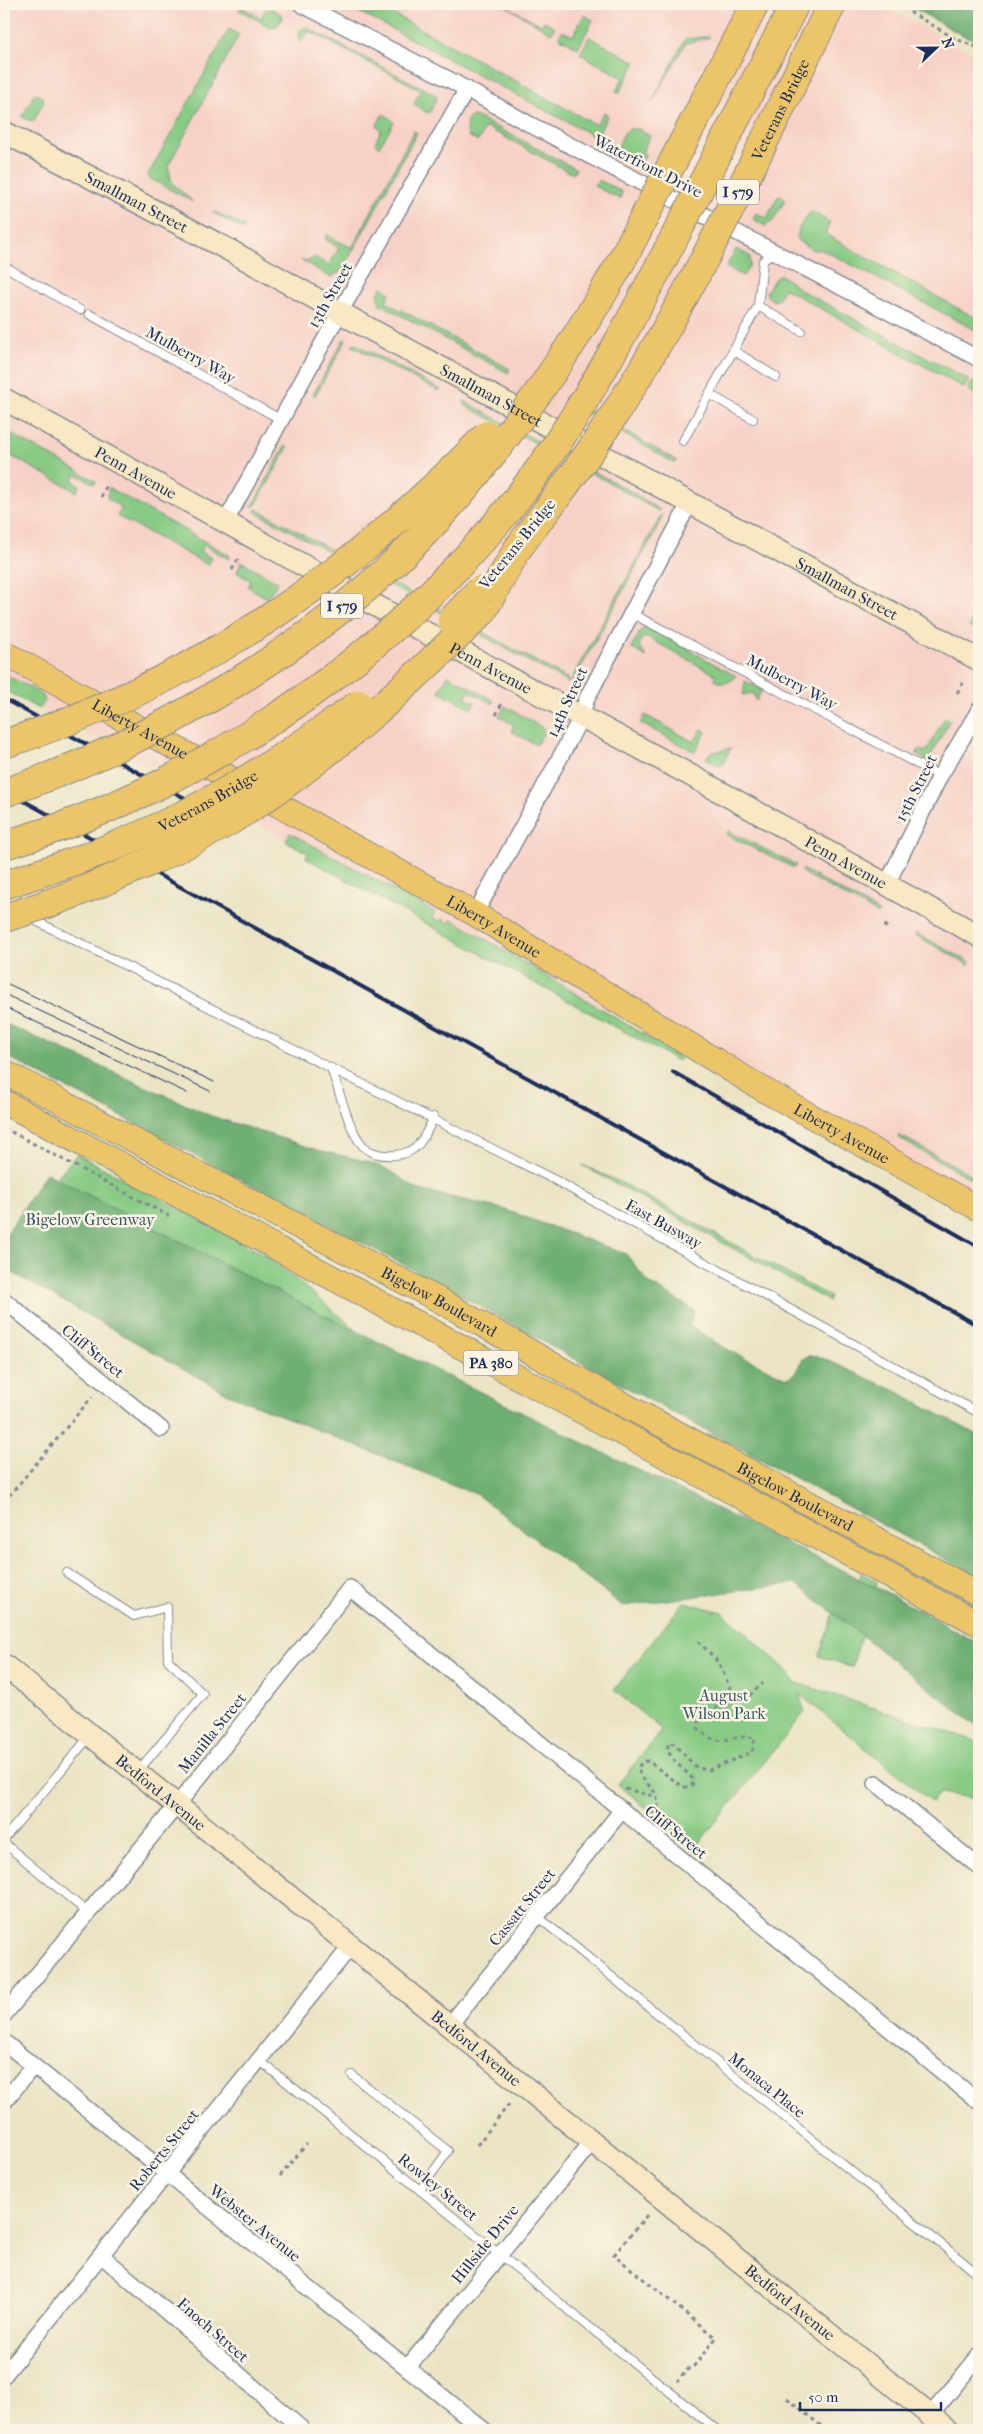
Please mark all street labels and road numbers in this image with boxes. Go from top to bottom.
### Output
street label: Veterans Bridge [746,55,813,164]
street label: Waterfront Drive [589,130,706,202]
street label: Smallman Street [82,167,192,237]
road number: I 579 [717,180,759,204]
street label: 13th Street [304,259,357,331]
street label: Mulberry Way [143,322,240,388]
street label: Smallman Street [437,360,546,431]
street label: Penn Avenue [92,442,180,503]
street label: Veterans Bridge [474,495,559,594]
street label: Smallman Street [793,553,902,624]
road number: I 579 [321,594,363,618]
street label: Penn Avenue [446,638,535,698]
street label: Mulberry Way [743,650,841,714]
street label: 14th Street [542,664,592,740]
street label: Liberty Avenue [89,694,192,763]
street label: 15th Street [891,751,941,825]
street label: Veterans Bridge [154,765,261,836]
street label: Penn Avenue [802,832,891,892]
street label: Liberty Avenue [443,891,545,962]
street label: Liberty Avenue [791,1099,893,1167]
street label: East Busway [622,1195,706,1253]
street label: Bigelow Boulevard [378,1262,501,1341]
street label: Cliff Street [58,1320,128,1382]
road number: PA 380 [464,1350,518,1376]
street label: Bigelow Boulevard [734,1457,857,1535]
street label: Manilla Street [174,1689,250,1777]
street label: Bedford Avenue [112,1750,210,1834]
street label: Cliff Street [641,1801,711,1863]
street label: Cassatt Street [485,1864,559,1950]
street label: Bedford Avenue [427,2006,525,2090]
street label: Monaca Place [725,2048,809,2122]
street label: Roberts Street [125,2105,203,2195]
street label: Rowley Street [394,2149,482,2225]
street label: Webster Avenue [205,2180,305,2266]
street label: Hillside Drive [447,2201,523,2287]
street label: Bedford Avenue [741,2260,839,2344]
street label: Enoch Street [173,2294,253,2366]

